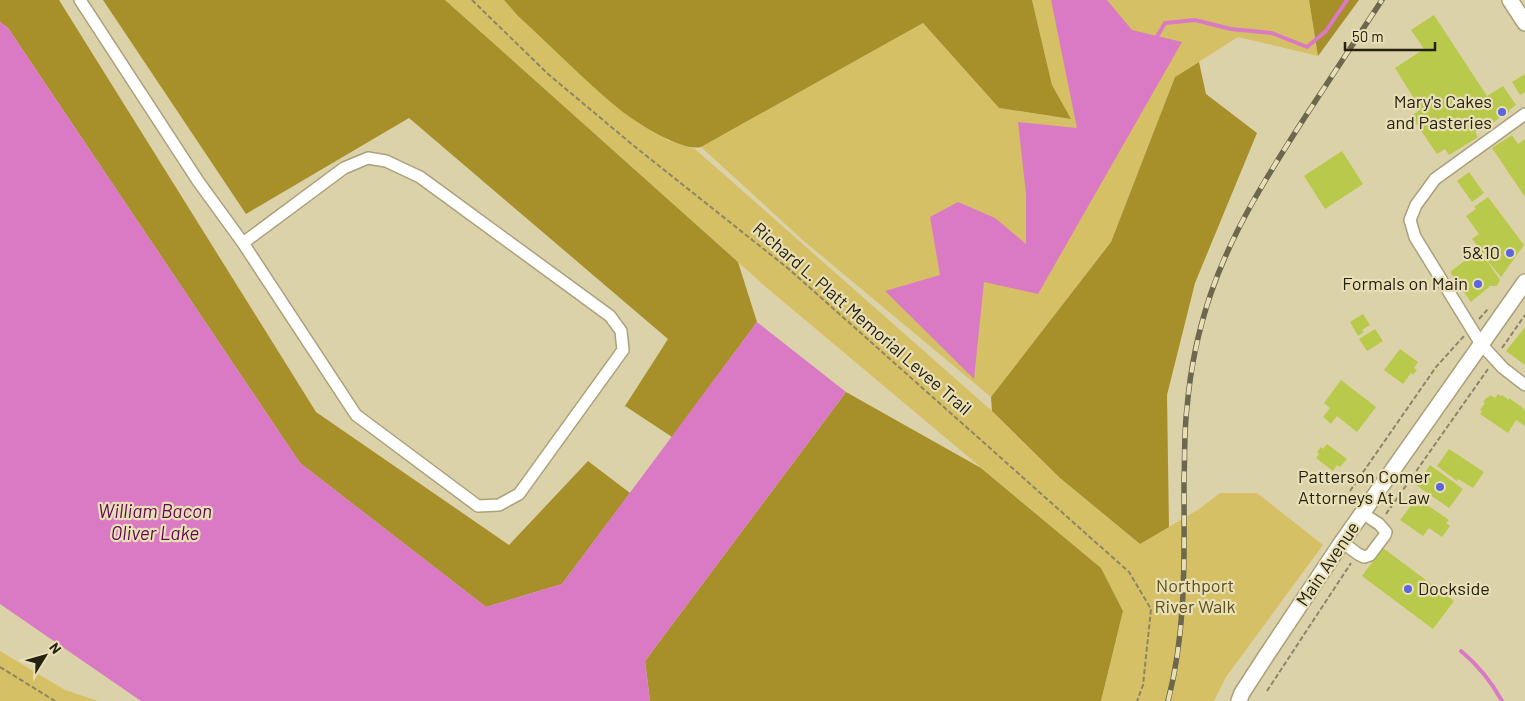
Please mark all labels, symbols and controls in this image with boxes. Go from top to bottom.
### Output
scale bar [1345,20,1435,52]
text: 50 m [1352,27,1384,45]
place label: Mary's Cakes and Pasteries [1386,90,1492,133]
marker: Mary's Cakes and Pasteries [1496,106,1508,118]
street label: Richard L. Platt Memorial Levee Trail [749,217,977,419]
place label: 5&10 [1462,241,1500,263]
marker: 5&10 [1504,247,1516,259]
place label: Formals on Main [1342,272,1468,294]
marker: Formals on Main [1472,278,1484,290]
place label: Patterson Comer Attorneys At Law [1298,465,1430,508]
marker: Patterson Comer Attorneys At Law [1434,481,1446,493]
water label: William Bacon Oliver Lake [98,499,212,544]
street label: Main Avenue [1291,517,1363,610]
park label: Northport River Walk [1155,574,1235,617]
place label: Dockside [1418,577,1490,599]
marker: Dockside [1402,583,1414,595]
north arrow [20,631,70,681]
text: N [46,639,65,657]

